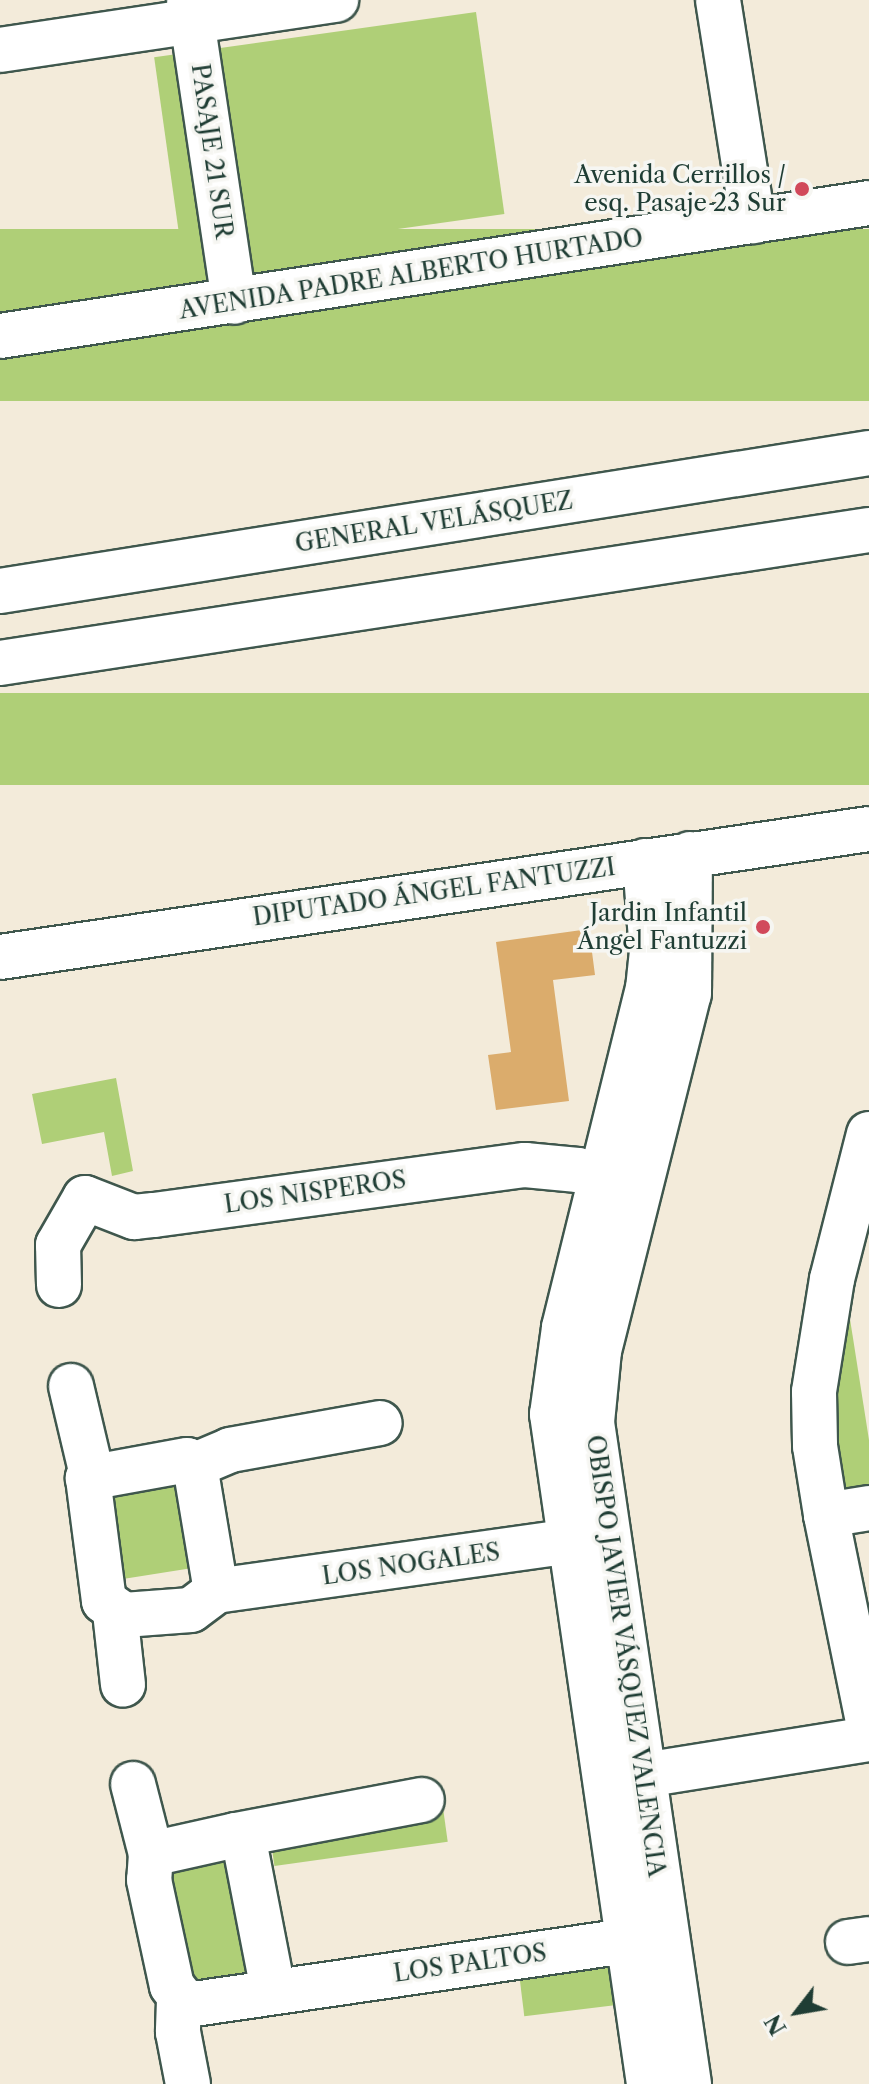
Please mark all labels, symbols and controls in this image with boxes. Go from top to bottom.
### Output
street label: PASAJE 21 SUR [185,62,239,240]
place label: Avenida Cerrillos / esq. Pasaje 23 Sur [574,161,786,217]
marker: Avenida Cerrillos / esq. Pasaje 23 Sur [793,180,811,198]
street label: AVENIDA PADRE ALBERTO HURTADO [176,223,646,325]
street label: GENERAL VELÁSQUEZ [292,486,576,558]
street label: DIPUTADO ÁNGEL FANTUZZI [250,852,618,932]
place label: Jardin Infantil Ángel Fantuzzi [577,899,747,955]
marker: Jardin Infantil Ángel Fantuzzi [754,918,772,936]
street label: LOS NISPEROS [222,1165,408,1219]
street label: OBISPO JAVIER VÁSQUEZ VALENCIA [581,1432,671,1880]
street label: LOS NOGALES [320,1537,502,1591]
street label: LOS PALTOS [392,1938,548,1988]
north arrow [757,1972,837,2052]
text: N [760,2009,792,2040]

